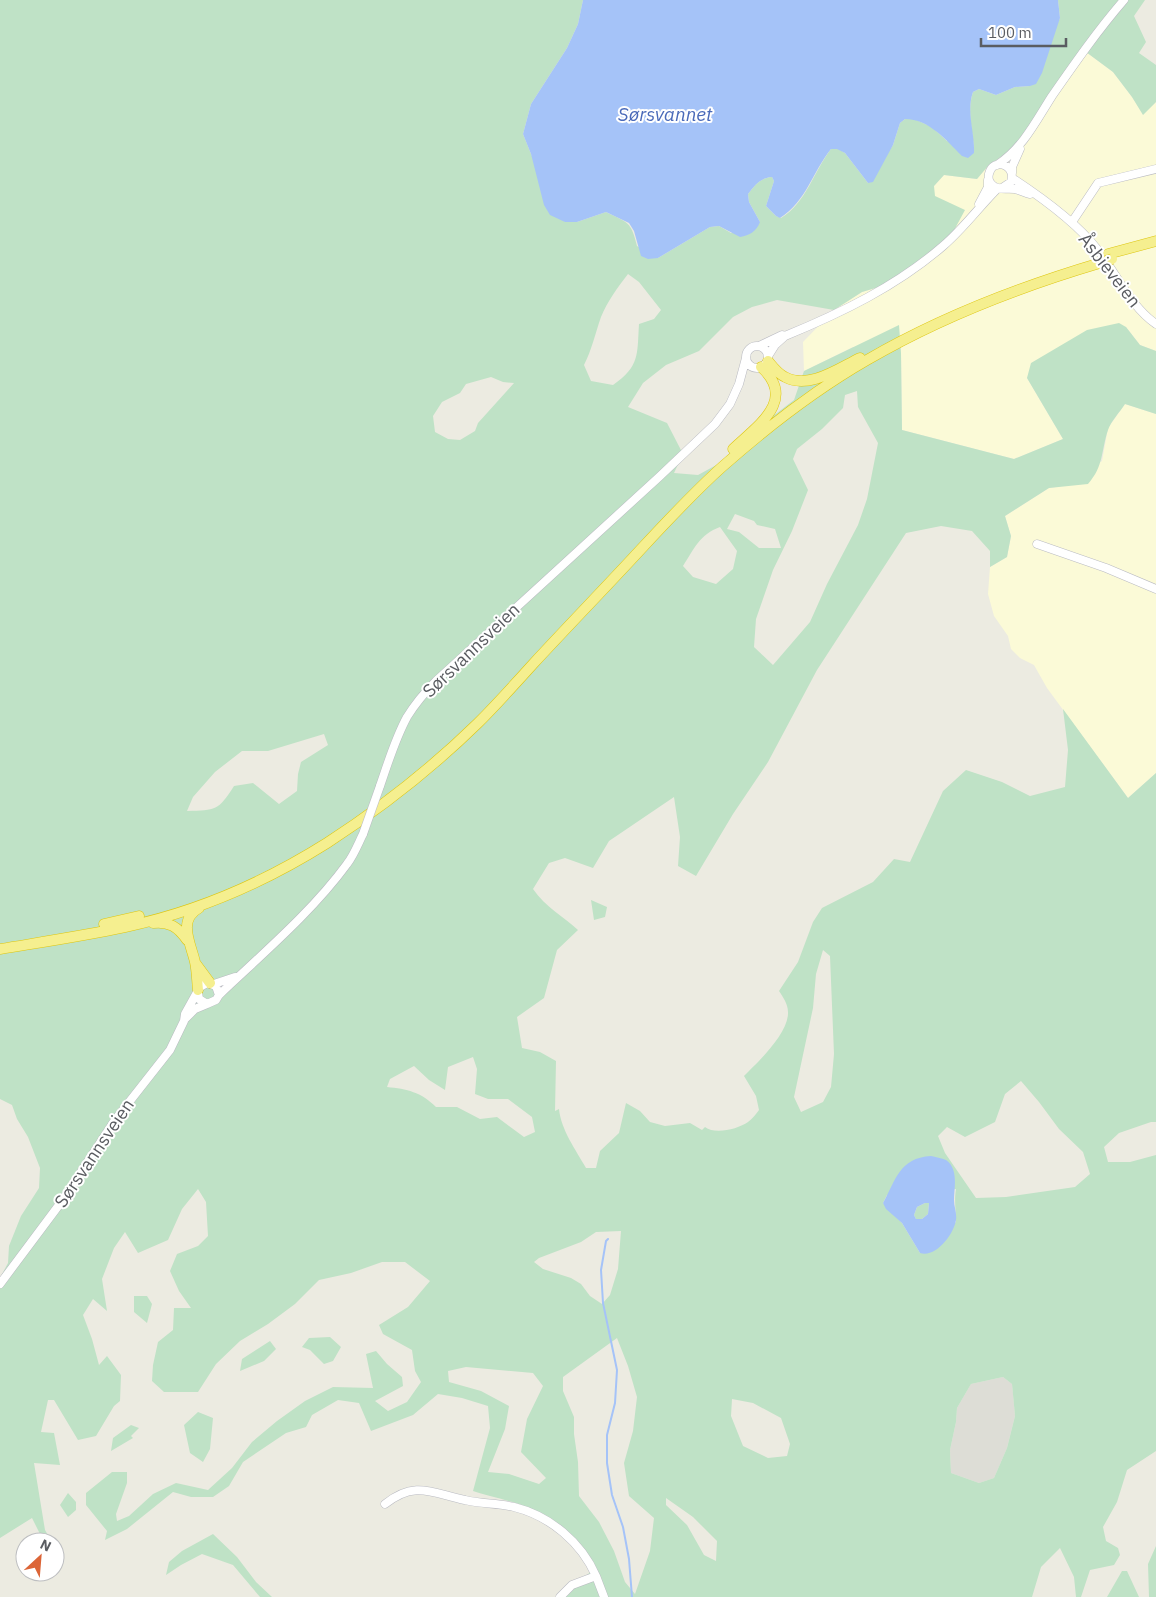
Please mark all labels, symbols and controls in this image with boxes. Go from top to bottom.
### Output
scale bar [981,15,1066,47]
text: 100 m [988,23,1032,42]
water label: Sørsvannet [618,102,713,126]
street label: Åsbieveien [1074,228,1147,312]
street label: Sørsvannsveien [418,598,524,702]
street label: Sørsvannsveien [49,1094,139,1212]
north arrow [15,1532,65,1582]
text: N [37,1535,54,1556]

